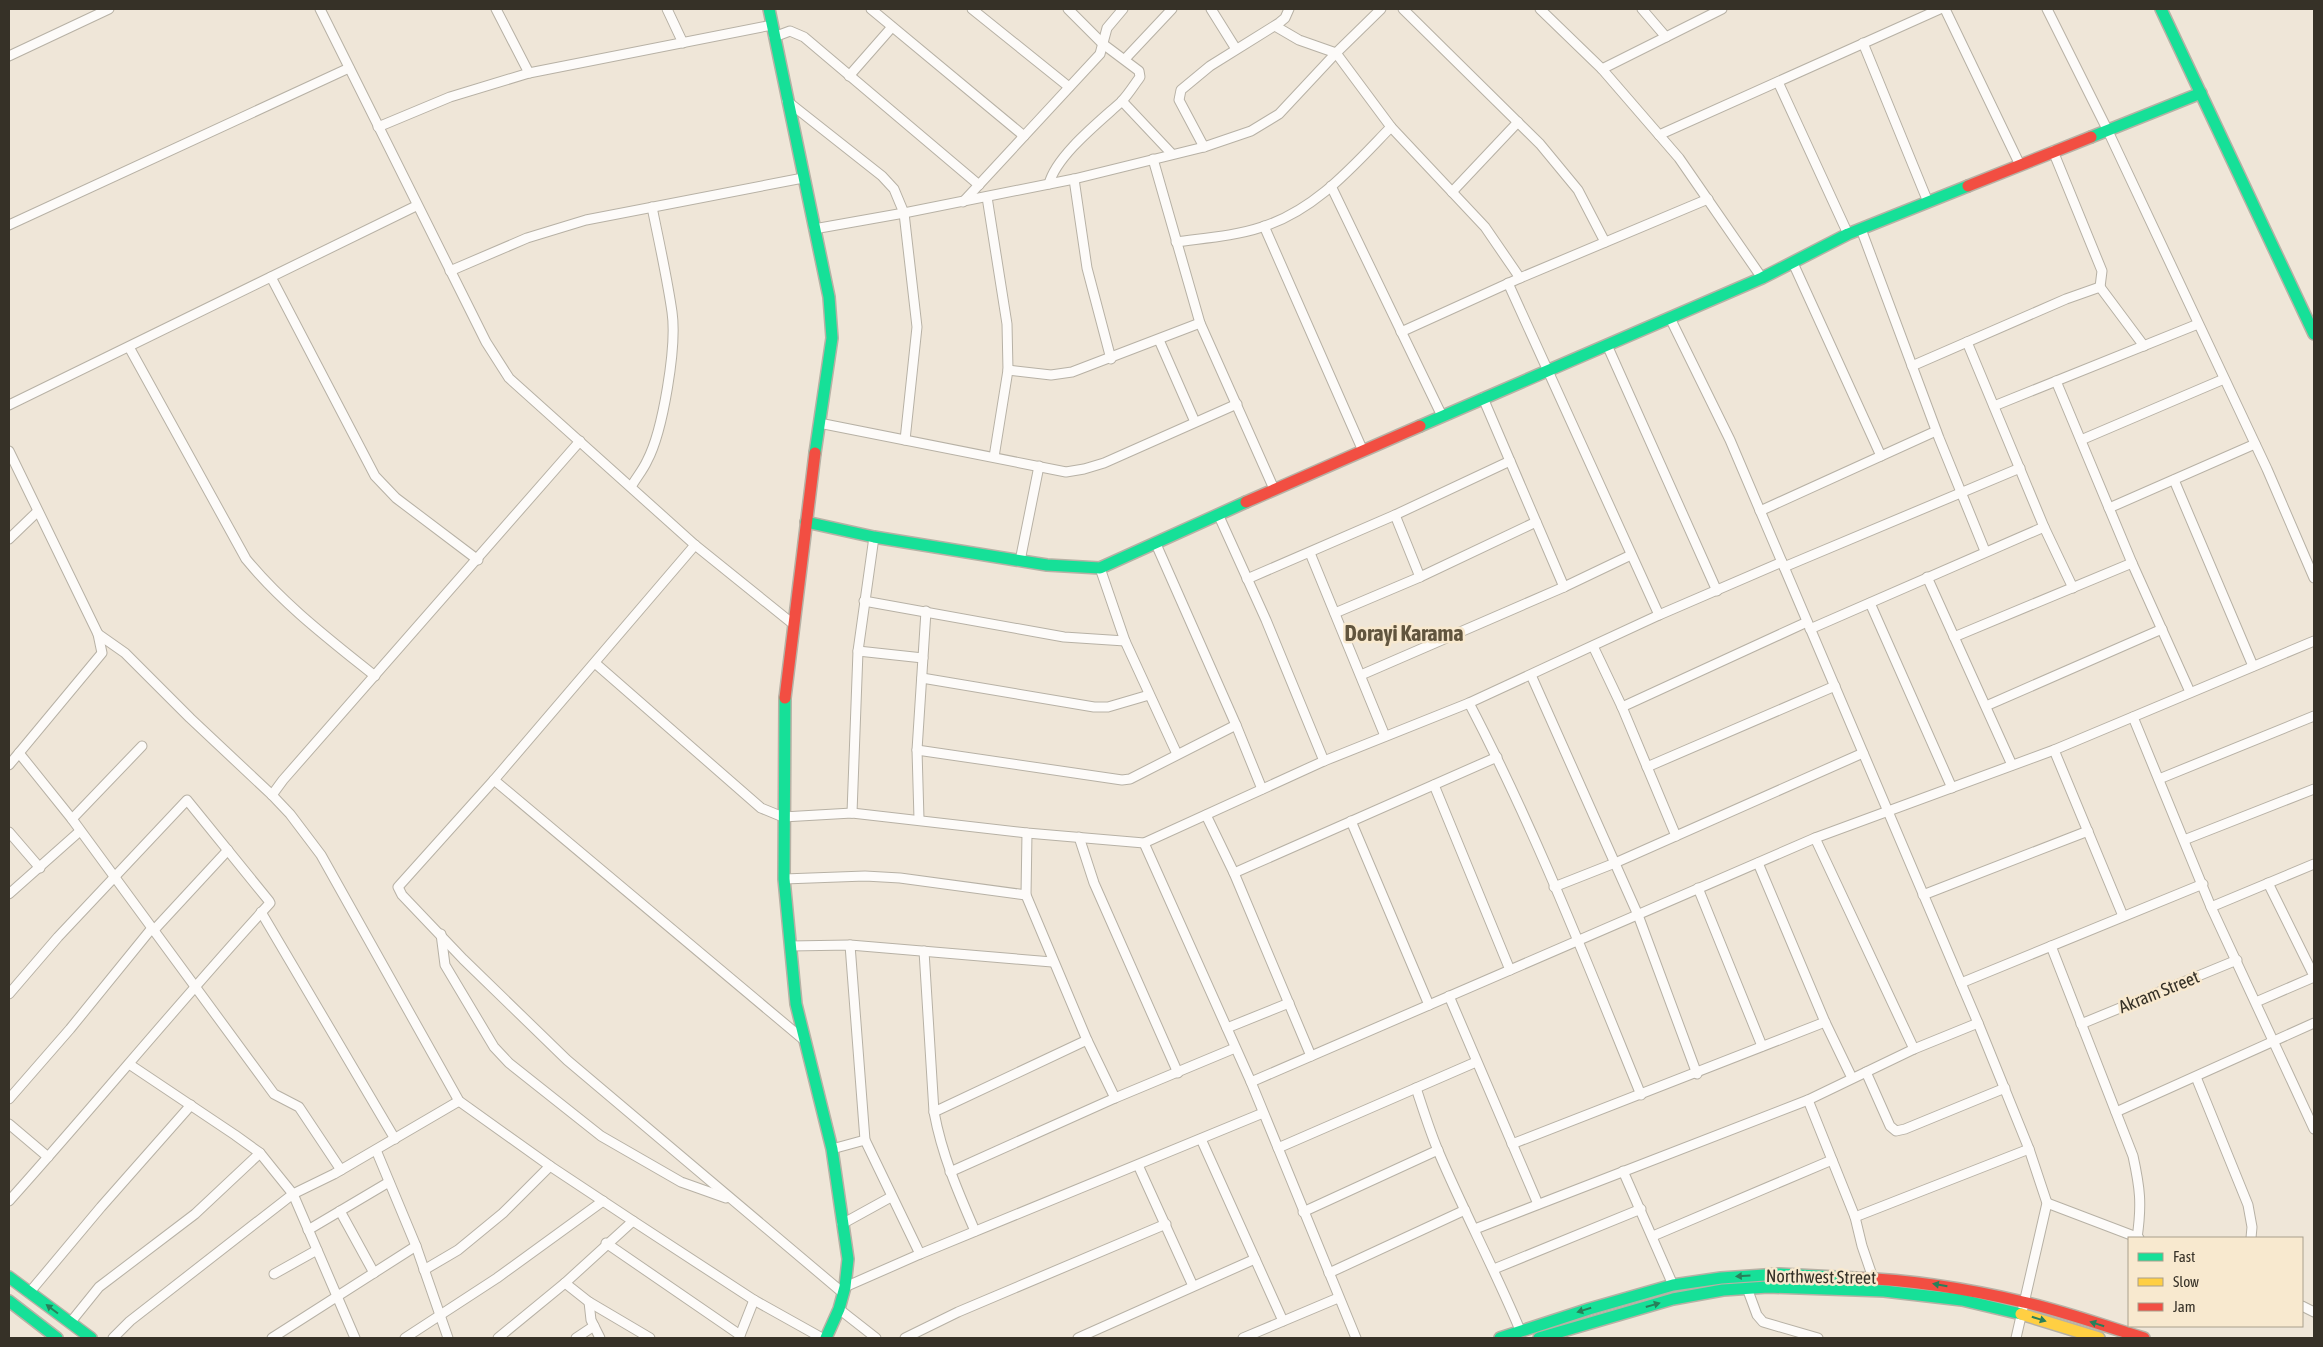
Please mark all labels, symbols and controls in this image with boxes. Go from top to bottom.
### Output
district label: Dorayi Karama [1345,620,1464,646]
street label: Akram Street [2115,966,2202,1017]
legend [2128,1237,2303,1327]
text: Fast [2173,1248,2195,1265]
street label: Northwest Street [1766,1265,1876,1288]
one-way arrow [1734,1273,1750,1281]
text: Slow [2173,1273,2199,1290]
one-way arrow [1931,1280,1947,1288]
text: Jam [2173,1298,2196,1315]
one-way arrow [1646,1300,1661,1308]
one-way arrow [45,1304,59,1314]
one-way arrow [1577,1307,1592,1314]
one-way arrow [2031,1316,2046,1324]
one-way arrow [2089,1320,2104,1328]

